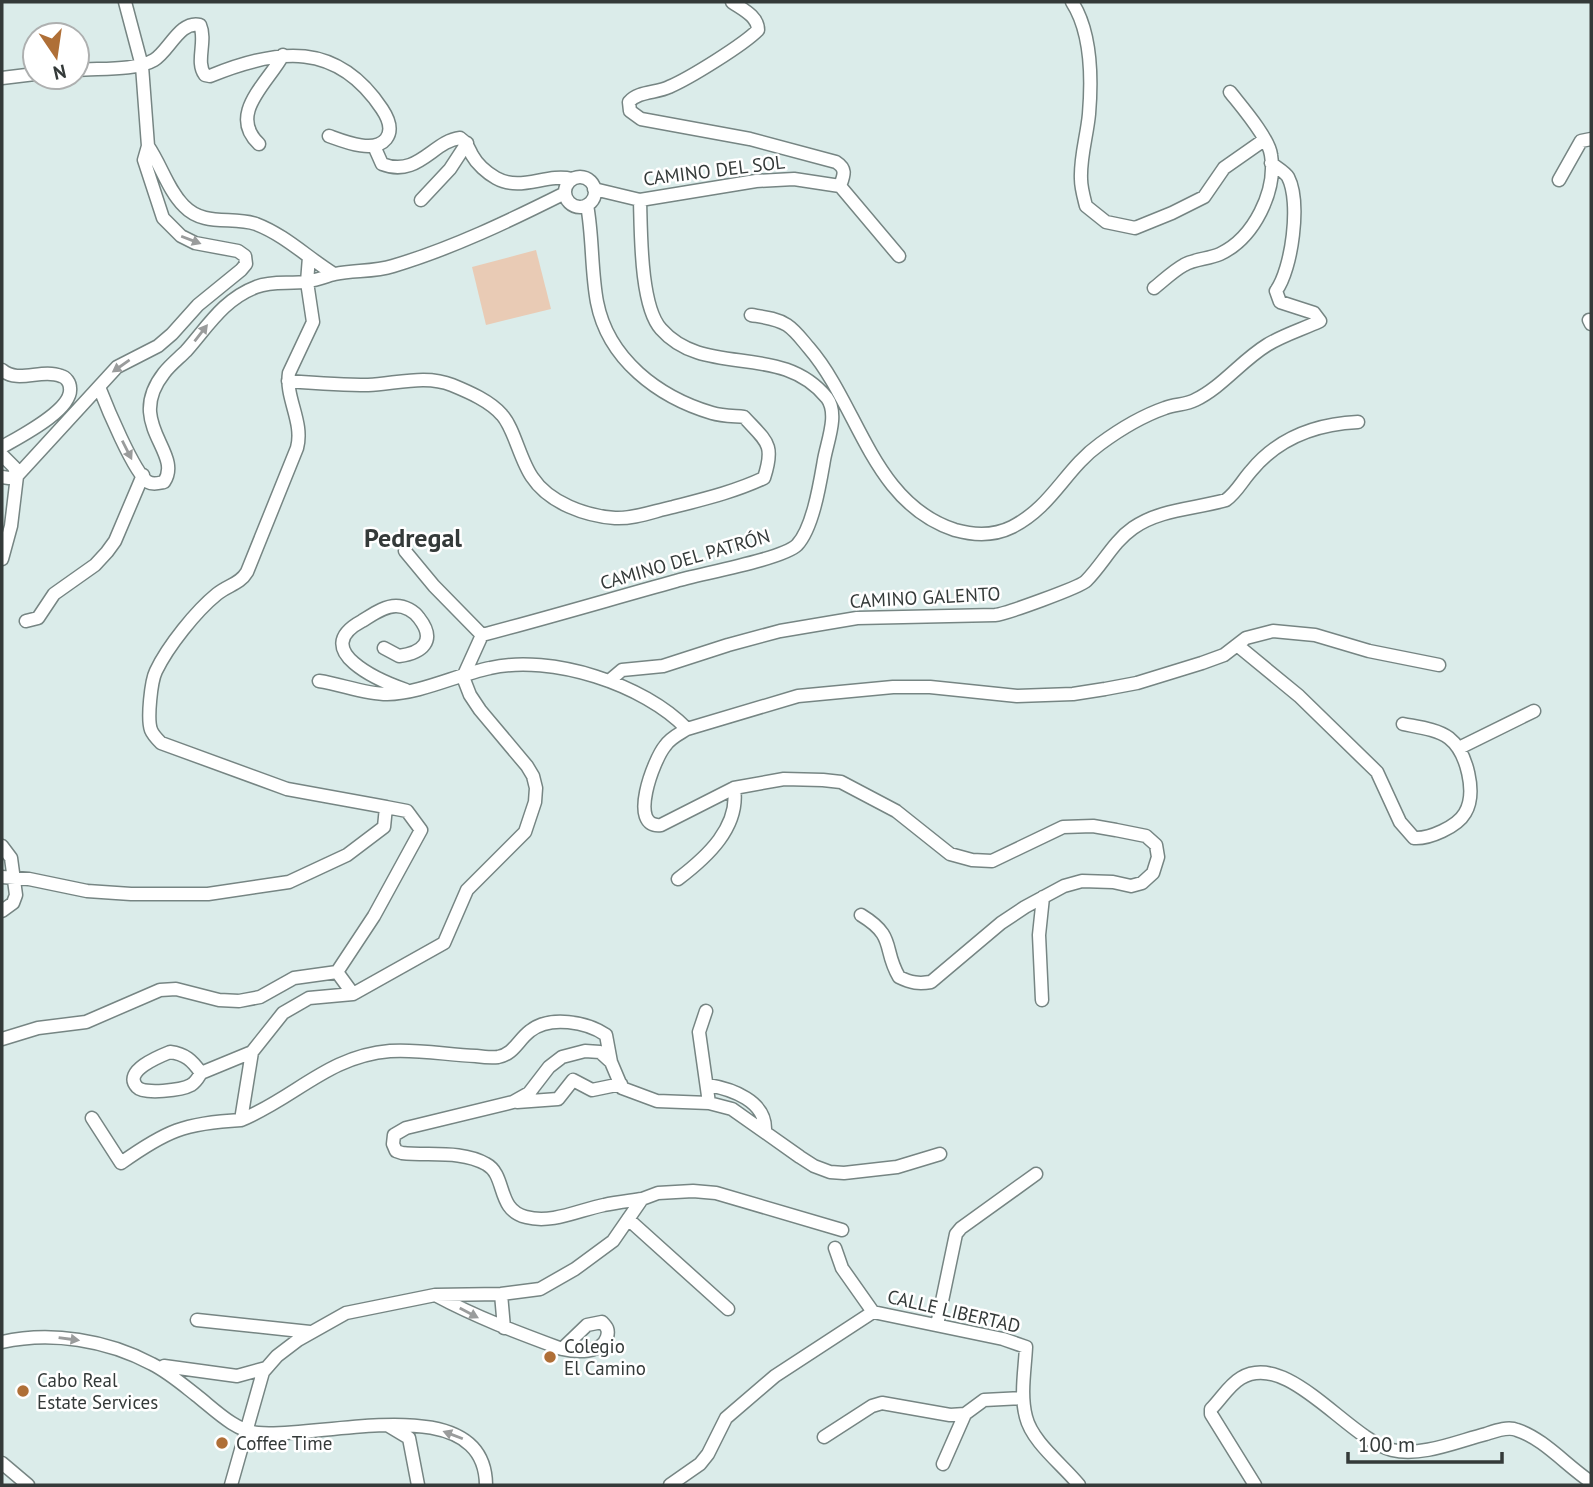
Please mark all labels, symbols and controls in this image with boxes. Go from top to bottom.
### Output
north arrow [21,21,91,91]
text: N [51,59,69,86]
street label: CAMINO DEL SOL [642,149,786,191]
one-way arrow [181,235,202,246]
one-way arrow [193,325,208,343]
one-way arrow [112,359,130,373]
one-way arrow [121,440,133,460]
district label: Pedregal [364,521,462,554]
street label: CAMINO DEL PATRÓN [597,523,773,595]
street label: CAMINO GALENTO [849,581,1001,613]
street label: CALLE LIBERTAD [885,1284,1023,1338]
one-way arrow [459,1307,479,1319]
one-way arrow [58,1334,80,1345]
place label: Colegio El Camino [564,1334,646,1380]
marker: Colegio El Camino [542,1349,558,1365]
place label: Cabo Real Estate Services [37,1368,158,1414]
marker: Cabo Real Estate Services [15,1383,31,1399]
scale bar [1348,1420,1502,1464]
one-way arrow [442,1429,463,1440]
place label: Coffee Time [236,1431,332,1455]
text: 100 m [1358,1431,1415,1458]
marker: Coffee Time [214,1435,230,1451]

